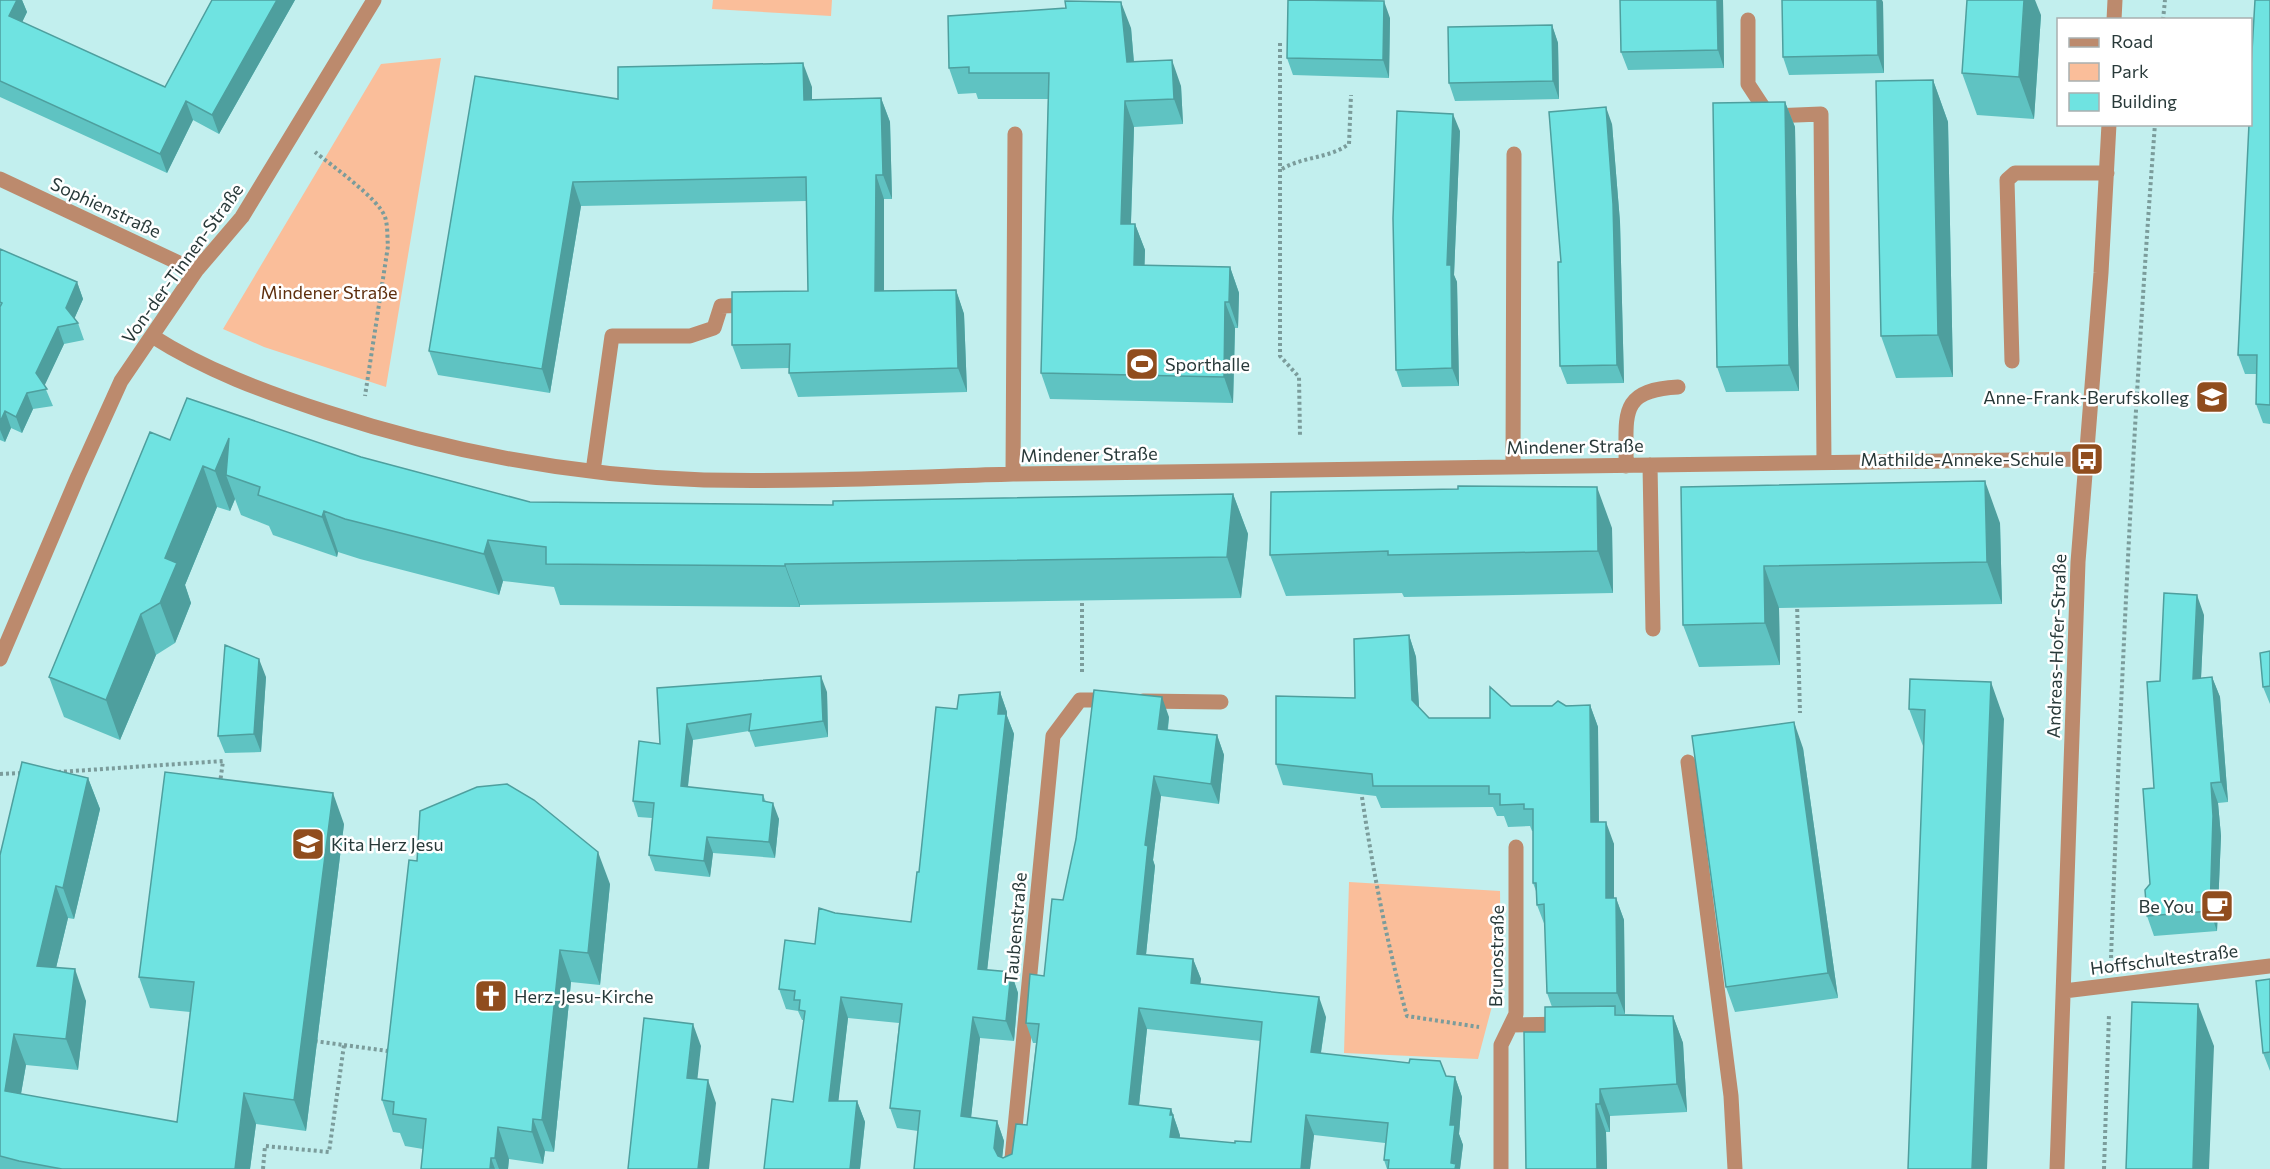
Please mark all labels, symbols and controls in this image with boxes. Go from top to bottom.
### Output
legend [2057,18,2252,126]
text: Road [2111,30,2153,52]
text: Park [2111,60,2149,82]
text: Building [2111,90,2177,112]
street label: Sophienstraße [47,172,165,242]
street label: Von-der-Tinnen-Straße [117,179,247,347]
park label: Mindener Straße [260,281,398,303]
sports icon: Sporthalle [1124,346,1160,382]
place label: Sporthalle [1165,353,1250,375]
school or university icon: Anne-Frank-Berufskolleg [2194,379,2230,415]
place label: Anne-Frank-Berufskolleg [1983,386,2189,408]
street label: Mindener Straße [1506,434,1644,458]
bus stop icon: Mathilde-Anneke-Schule [2069,441,2105,477]
street label: Mindener Straße [1020,442,1158,466]
place label: Mathilde-Anneke-Schule [1861,448,2064,470]
street label: Andreas-Hofer-Straße [2042,553,2070,739]
school or university icon: Kita Herz Jesu [290,826,326,862]
place label: Kita Herz Jesu [331,833,444,855]
street label: Taubenstraße [999,871,1031,985]
cafe icon: Be You [2199,888,2235,924]
place label: Be You [2139,895,2194,917]
street label: Brunostraße [1484,905,1508,1007]
street label: Hoffschultestraße [2089,939,2239,979]
church icon: Herz-Jesu-Kirche [473,978,509,1014]
place label: Herz-Jesu-Kirche [514,985,654,1007]

